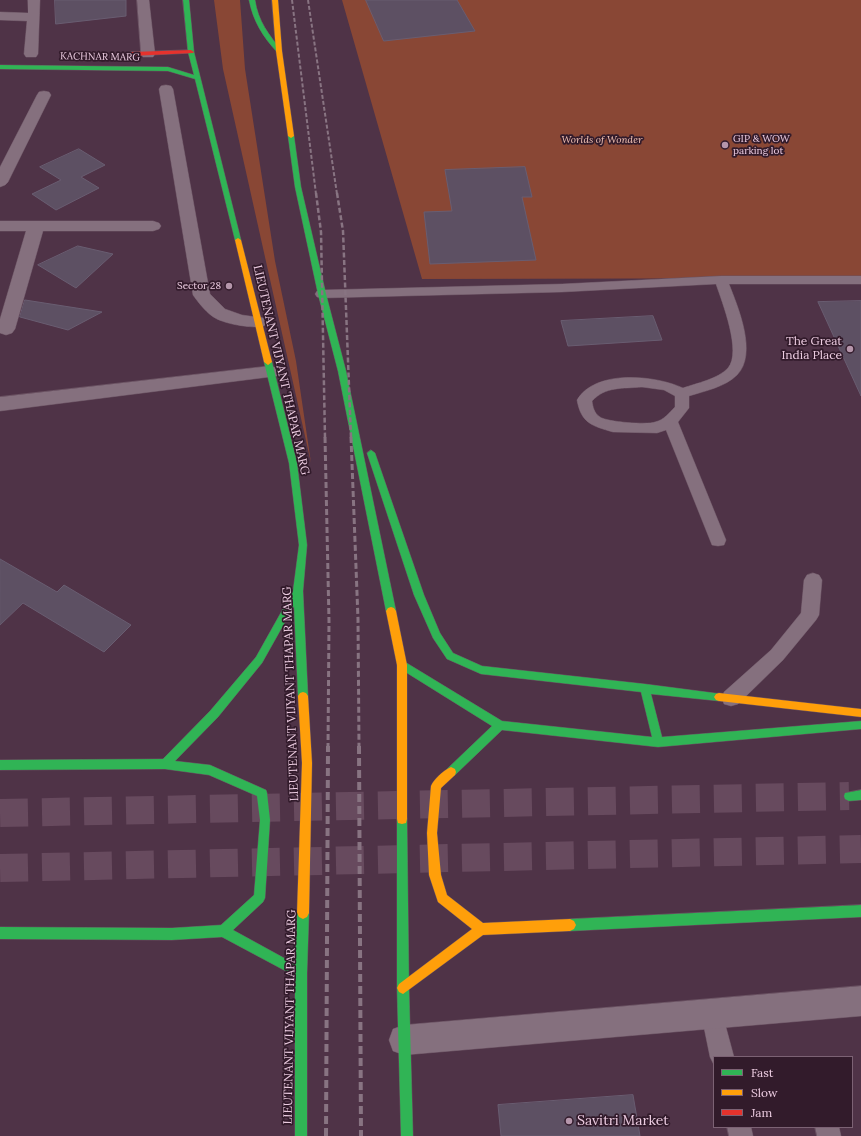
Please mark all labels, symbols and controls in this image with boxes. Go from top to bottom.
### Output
street label: KACHNAR MARG [60,50,140,64]
place label: GIP & WOW parking lot [733,133,790,156]
park label: Worlds of Wonder [562,134,642,146]
marker: GIP & WOW parking lot [720,140,730,150]
street label: LIEUTENANT VIJYANT THAPAR MARG [250,264,312,476]
place label: Sector 28 [177,280,221,292]
marker: Sector 28 [224,281,234,291]
place label: The Great India Place [781,335,842,363]
marker: The Great India Place [845,344,855,354]
street label: LIEUTENANT VIJYANT THAPAR MARG [280,586,302,802]
street label: LIEUTENANT VIJYANT THAPAR MARG [281,909,299,1125]
legend [713,1056,853,1128]
text: Fast [751,1065,774,1080]
text: Slow [751,1085,778,1100]
text: Jam [751,1105,772,1120]
place label: Savitri Market [577,1113,669,1129]
marker: Savitri Market [564,1116,574,1126]

